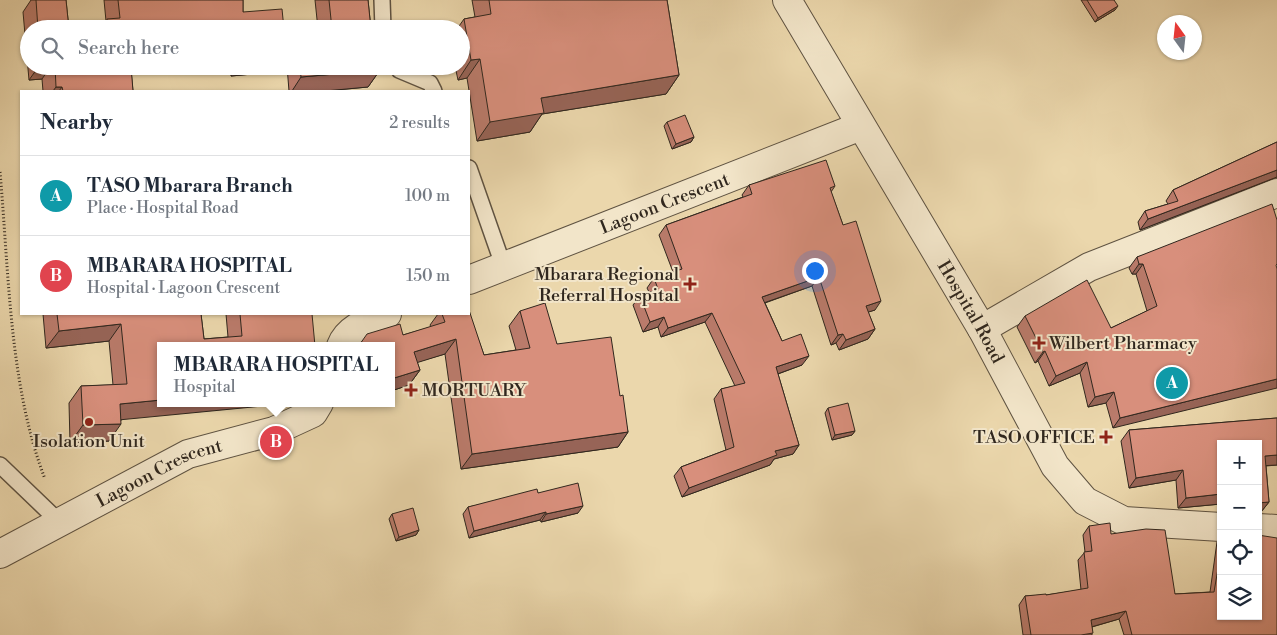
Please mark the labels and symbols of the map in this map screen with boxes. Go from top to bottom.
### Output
north arrow [1157,15,1202,60]
street label: Lagoon Crescent [596,167,733,239]
street label: Hospital Road [932,256,1010,368]
your location [802,258,828,284]
place label: Mbarara Regional Referral Hospital [534,263,680,307]
marker: Mbarara Regional Referral Hospital [683,277,697,291]
place label: Wilbert Pharmacy [1048,332,1197,355]
marker: Wilbert Pharmacy [1033,337,1045,349]
pin: A [1156,364,1188,402]
place label: MORTUARY [422,379,527,402]
marker: MORTUARY [404,383,418,397]
marker: Isolation Unit [83,416,95,428]
pin: B [260,423,292,461]
place label: TASO OFFICE [973,426,1095,449]
place label: Isolation Unit [33,430,146,453]
marker: TASO OFFICE [1099,430,1113,444]
street label: Lagoon Crescent [92,434,225,512]

